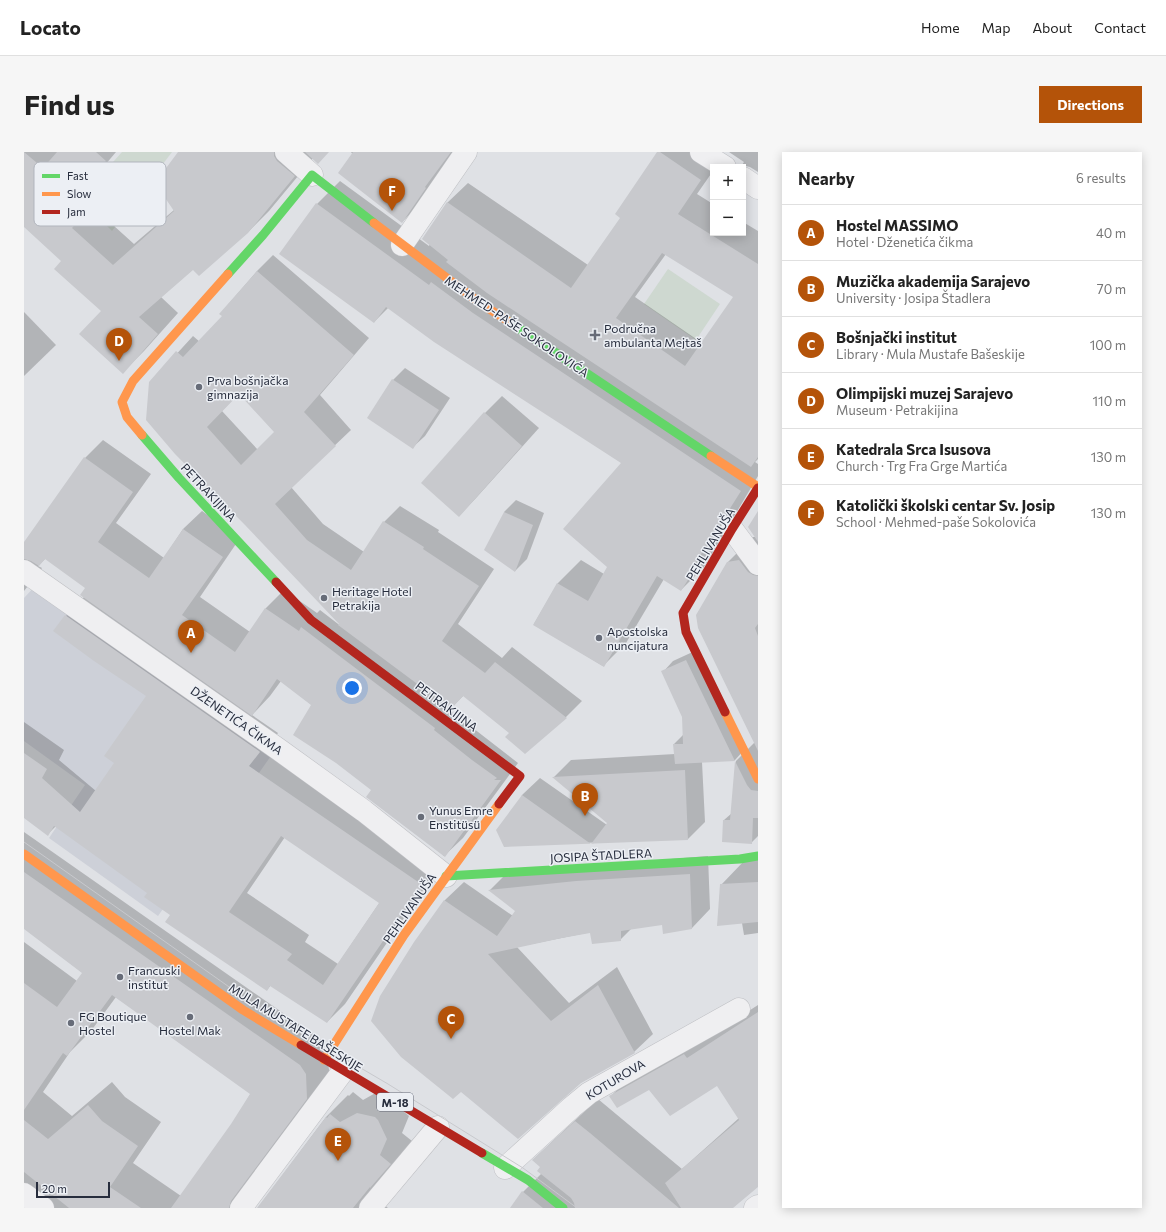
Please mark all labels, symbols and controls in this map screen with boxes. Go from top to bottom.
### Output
text: Locato [20,16,81,39]
text: Home [921,19,960,36]
text: Map [982,19,1010,36]
text: About [1032,19,1072,36]
text: Contact [1094,19,1146,36]
button: Directions [1039,86,1142,123]
text: Find us [24,87,115,121]
legend [34,162,166,226]
map controls [710,164,746,236]
button: + [710,164,746,200]
text: Nearby [798,168,855,189]
text: Fast [67,169,89,182]
text: 6 results [1076,170,1126,186]
pin: F [379,178,405,211]
text: Slow [67,187,92,200]
button: − [710,200,746,236]
text: Jam [67,205,86,219]
text: Hostel MASSIMO [836,216,958,234]
text: A [806,225,816,241]
text: 40 m [1096,225,1126,241]
text: Hotel · Dženetića čikma [836,234,973,250]
text: Muzička akademija Sarajevo [836,272,1030,290]
street label: MEHMED-PAŠE SOKOLOVIĆA [442,273,592,379]
text: B [807,281,815,297]
text: 70 m [1097,281,1126,297]
text: University · Josipa Štadlera [836,290,991,306]
place label: Područna ambulanta Mejtaš [604,321,702,349]
pin: D [106,328,132,361]
text: Bošnjački institut [836,328,957,346]
marker: Područna ambulanta Mejtaš [589,329,601,341]
text: C [807,337,815,353]
text: 100 m [1090,337,1126,353]
text: Library · Mula Mustafe Bašeskije [836,346,1025,362]
place label: Prva bošnjačka gimnazija [207,373,288,401]
marker: Prva bošnjačka gimnazija [194,382,204,392]
text: Olimpijski muzej Sarajevo [836,384,1013,402]
text: D [806,393,816,409]
text: 110 m [1093,393,1126,409]
text: Museum · Petrakijina [836,402,958,418]
text: Katedrala Srca Isusova [836,440,991,458]
text: E [807,449,815,465]
text: 130 m [1091,449,1126,465]
text: Church · Trg Fra Grge Martića [836,458,1007,474]
street label: PETRAKIJINA [178,460,239,525]
text: Katolički školski centar Sv. Josip [836,496,1055,514]
street label: PEHLIVANUŠA [683,505,737,583]
text: F [807,505,815,521]
text: 130 m [1091,505,1126,521]
text: School · Mehmed-paše Sokolovića [836,514,1036,530]
place label: Heritage Hotel Petrakija [332,584,412,612]
marker: Heritage Hotel Petrakija [319,593,329,603]
pin: A [178,620,204,653]
place label: Apostolska nuncijatura [607,624,668,652]
marker: Apostolska nuncijatura [594,633,604,643]
your location [342,678,362,698]
street label: PETRAKIJINA [413,678,481,735]
street label: DŽENETIĆA ČIKMA [188,683,286,757]
pin: B [572,783,598,816]
place label: Yunus Emre Enstitüsü [429,803,493,831]
marker: Yunus Emre Enstitüsü [416,812,426,822]
street label: JOSIPA ŠTADLERA [550,845,652,866]
street label: PEHLIVANUŠA [380,870,438,946]
place label: Francuski institut [128,963,180,991]
marker: Francuski institut [115,972,125,982]
street label: MULA MUSTAFE BAŠESKIJE [226,980,365,1075]
pin: C [438,1006,464,1039]
place label: FG Boutique Hostel [79,1009,147,1037]
marker: Hostel Mak [185,1012,195,1022]
marker: FG Boutique Hostel [66,1018,76,1028]
place label: Hostel Mak [159,1023,222,1037]
street label: KOTUROVA [583,1056,647,1102]
road number: M-18 [377,1093,413,1111]
pin: E [325,1128,351,1161]
scale bar [36,1180,110,1199]
text: 20 m [42,1182,67,1195]

